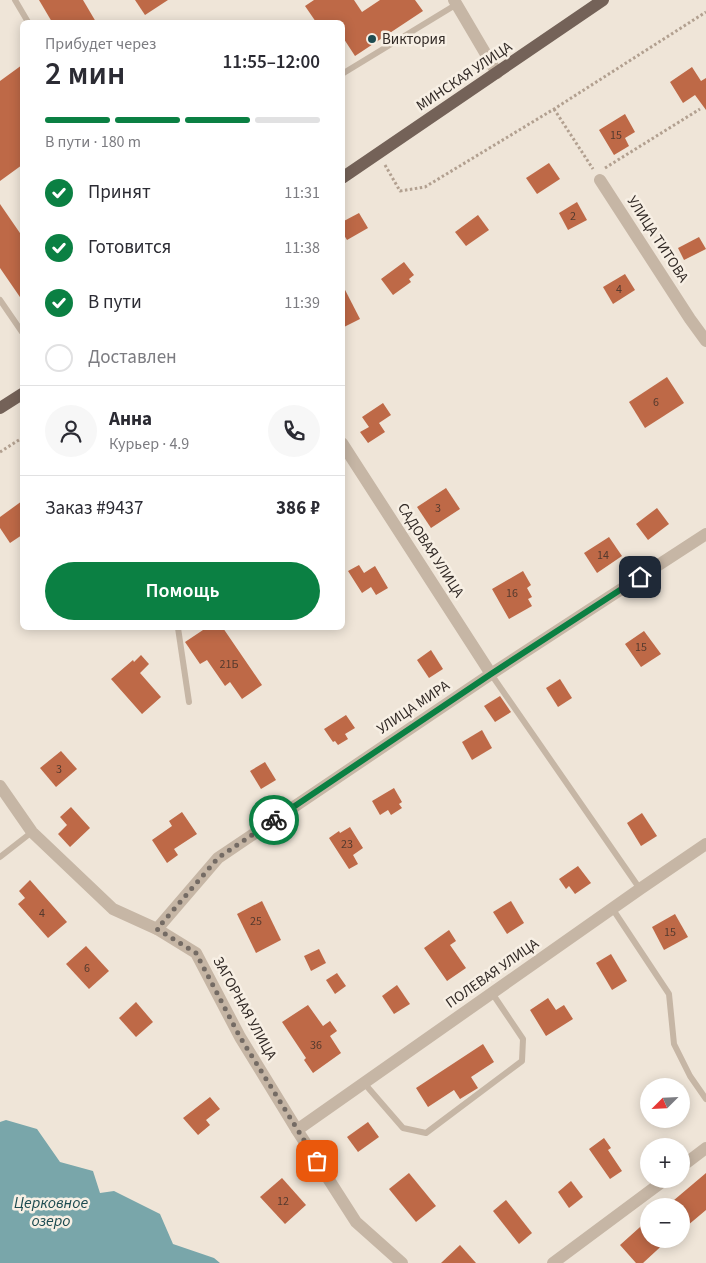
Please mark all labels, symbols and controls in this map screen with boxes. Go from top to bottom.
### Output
place label: Виктория [382,29,446,50]
text: Прибудет через [45,33,156,55]
marker: Виктория [366,33,378,45]
street label: МИНСКАЯ УЛИЦА [412,36,517,116]
text: 11:55–12:00 [222,49,320,76]
text: 2 мин [45,51,125,97]
house number: 15 [610,127,622,144]
text: В пути · 180 m [45,131,141,153]
icon: check [45,179,73,207]
text: Принят [88,179,151,206]
text: 11:31 [284,182,320,204]
street label: УЛИЦА ТИТОВА [622,192,694,287]
house number: 2 [570,208,576,225]
icon: check [45,234,73,262]
text: Готовится [88,234,171,261]
text: 11:38 [284,237,320,259]
house number: 4 [616,281,622,298]
icon: check [45,289,73,317]
text: В пути [88,289,142,316]
text: 11:39 [284,292,320,314]
text: Доставлен [88,344,177,371]
house number: 6 [653,394,659,411]
button: person [45,405,97,457]
button: phone [268,405,320,457]
text: Анна [109,406,152,433]
text: Курьер · 4.9 [109,433,189,455]
text: Заказ #9437 [45,495,144,522]
text: 386 ₽ [276,495,320,522]
street label: САДОВАЯ УЛИЦА [392,499,469,602]
house number: 3 [435,500,441,517]
house number: 14 [597,547,609,564]
pin [619,556,661,598]
button: Помощь [45,562,320,620]
icon: home [626,563,654,591]
house number: 16 [506,585,518,602]
house number: 15 [635,639,647,656]
house number: 21Б [220,656,238,673]
street label: УЛИЦА МИРА [373,675,454,739]
house number: 3 [56,761,62,778]
courier [249,795,299,845]
icon: bike [260,806,288,834]
house number: 23 [341,836,353,853]
house number: 4 [39,905,45,922]
house number: 25 [250,913,262,930]
house number: 15 [664,924,676,941]
street label: ПОЛЕВАЯ УЛИЦА [441,933,544,1013]
street label: ЗАГОРНАЯ УЛИЦА [207,953,282,1064]
house number: 6 [84,960,90,977]
house number: 36 [310,1037,322,1054]
north arrow [640,1078,690,1128]
map controls [640,1078,690,1248]
button: + [640,1138,690,1188]
pin [296,1140,338,1182]
icon: bag [303,1147,331,1175]
water label: Церковное озеро [14,1192,88,1232]
house number: 12 [277,1193,289,1210]
button: − [640,1198,690,1248]

